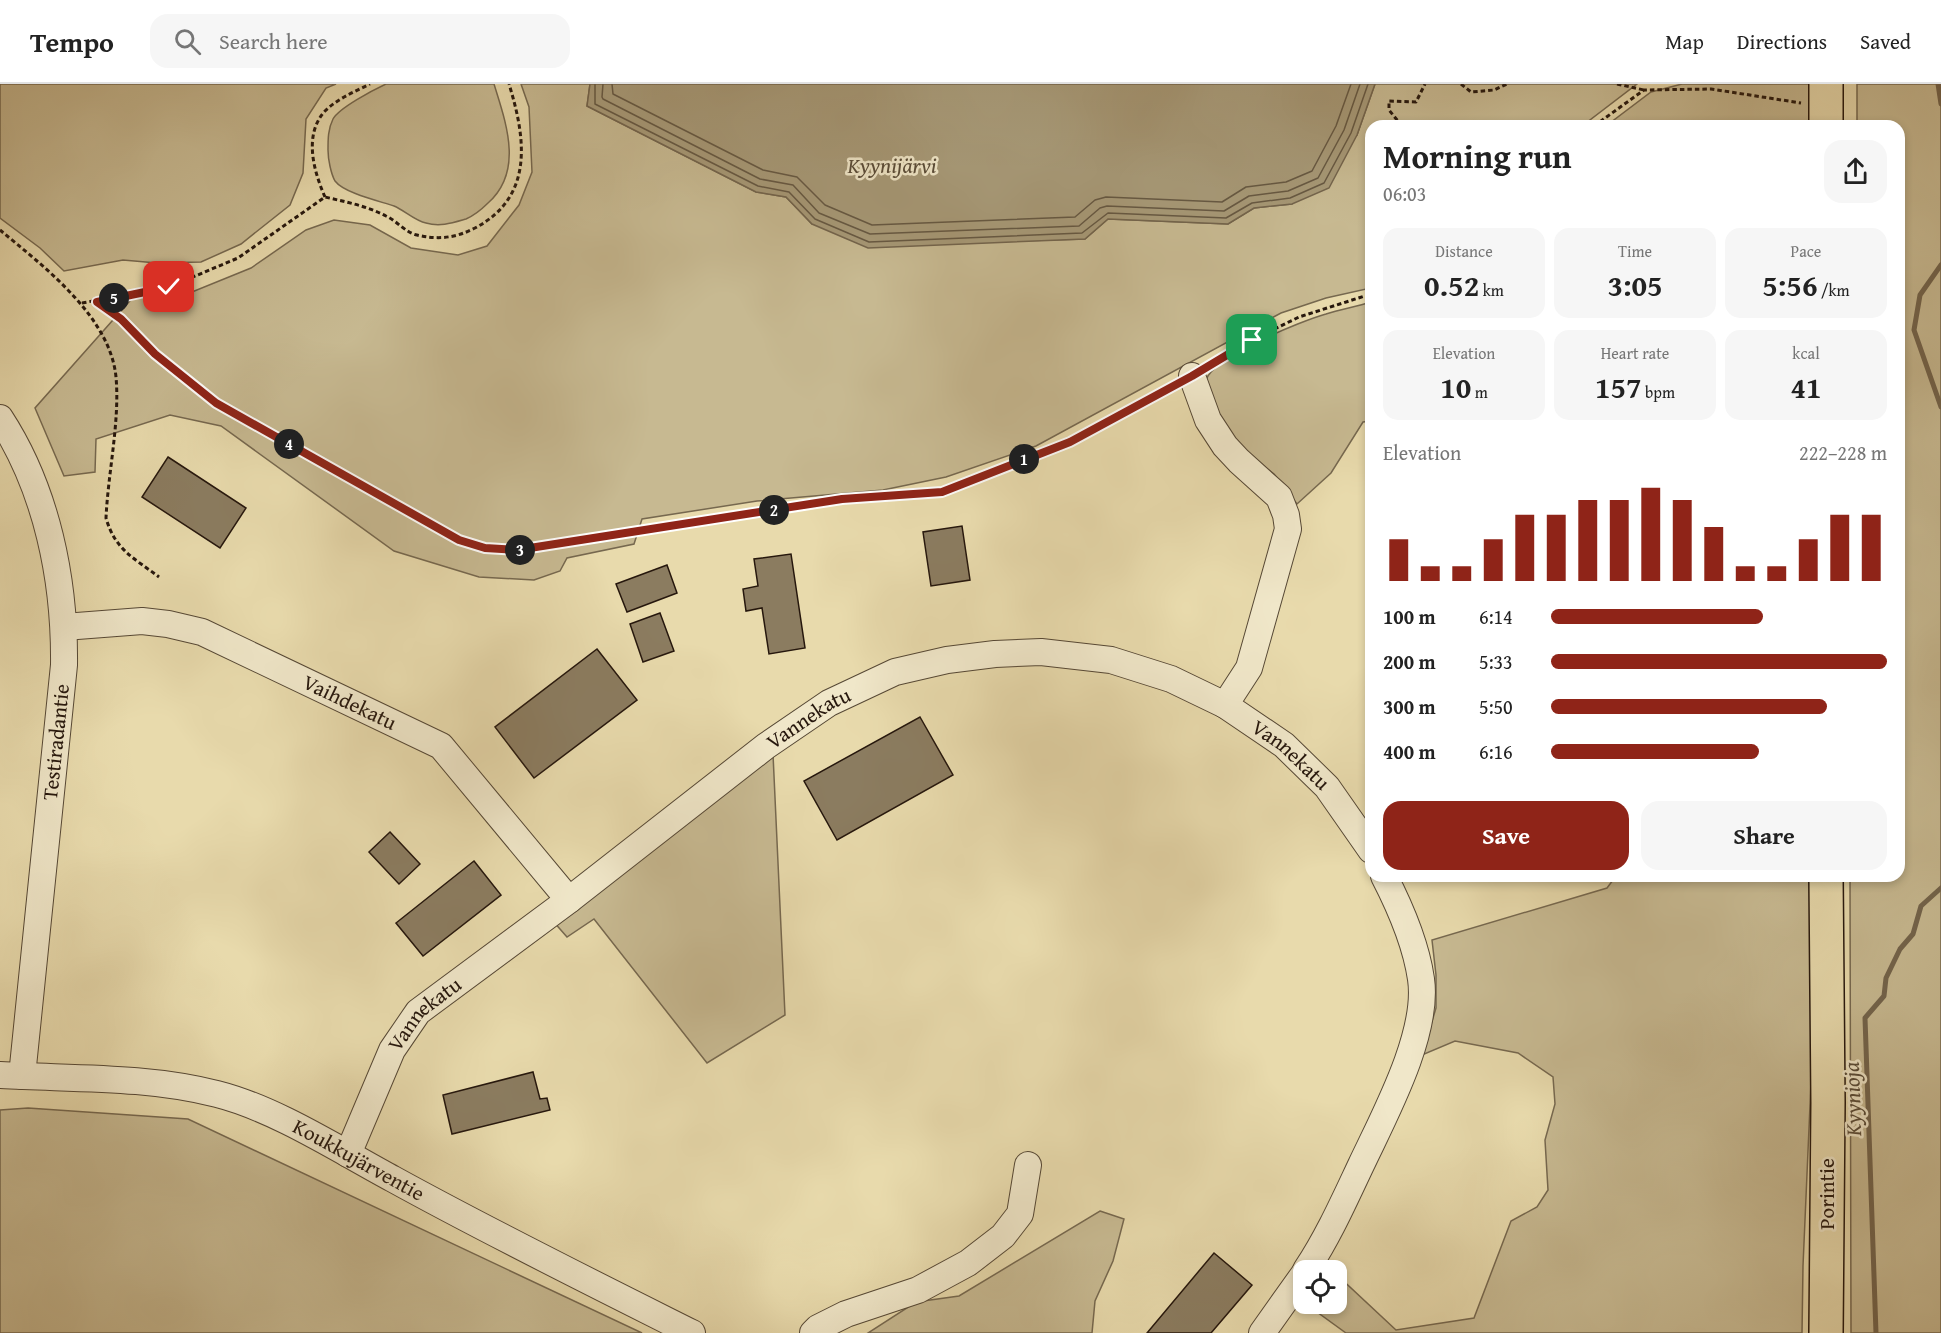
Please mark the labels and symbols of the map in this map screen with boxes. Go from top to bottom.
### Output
water label: Kyynijärvi [847,149,937,181]
pin [143,261,194,312]
pin: 5 [99,283,129,313]
pin [1226,314,1277,365]
pin: 4 [274,429,304,459]
pin: 1 [1009,444,1039,474]
pin: 2 [759,495,789,525]
pin: 3 [505,535,535,565]
street label: Vaihdekatu [298,666,403,738]
street label: Vannekatu [760,679,856,757]
street label: Testiradantie [34,682,77,802]
street label: Vannekatu [1246,711,1338,797]
street label: Vannekatu [380,969,468,1057]
water label: Kyynioja [1835,1061,1869,1138]
street label: Koukkujärventie [288,1111,431,1208]
street label: Porintie [1811,1158,1842,1230]

